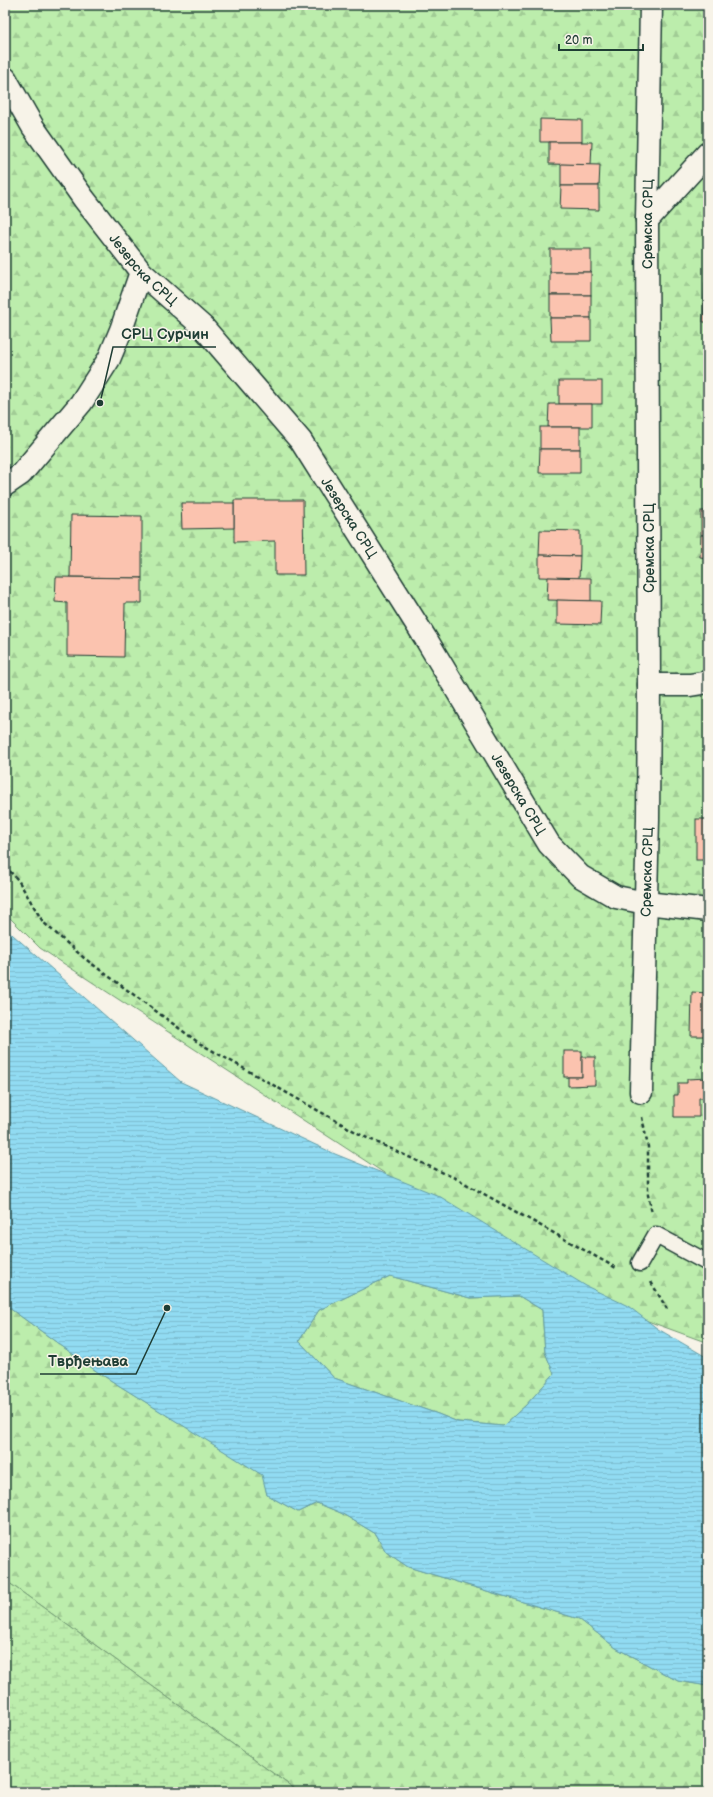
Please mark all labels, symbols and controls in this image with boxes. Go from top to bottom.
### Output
scale bar [559,26,643,52]
text: 20 m [565,33,592,48]
street label: Сремска СРЦ [639,179,657,269]
street label: Језерска СРЦ [105,231,181,309]
callout: СРЦ Сурчин [113,320,216,347]
text: СРЦ Сурчин [121,325,209,344]
street label: Језерска СРЦ [317,474,381,561]
street label: Сремска СРЦ [641,503,658,593]
street label: Језерска СРЦ [487,750,549,838]
street label: Сремска СРЦ [637,827,657,917]
callout: Тврђењава [40,1347,136,1374]
text: Тврђењава [48,1352,128,1371]

